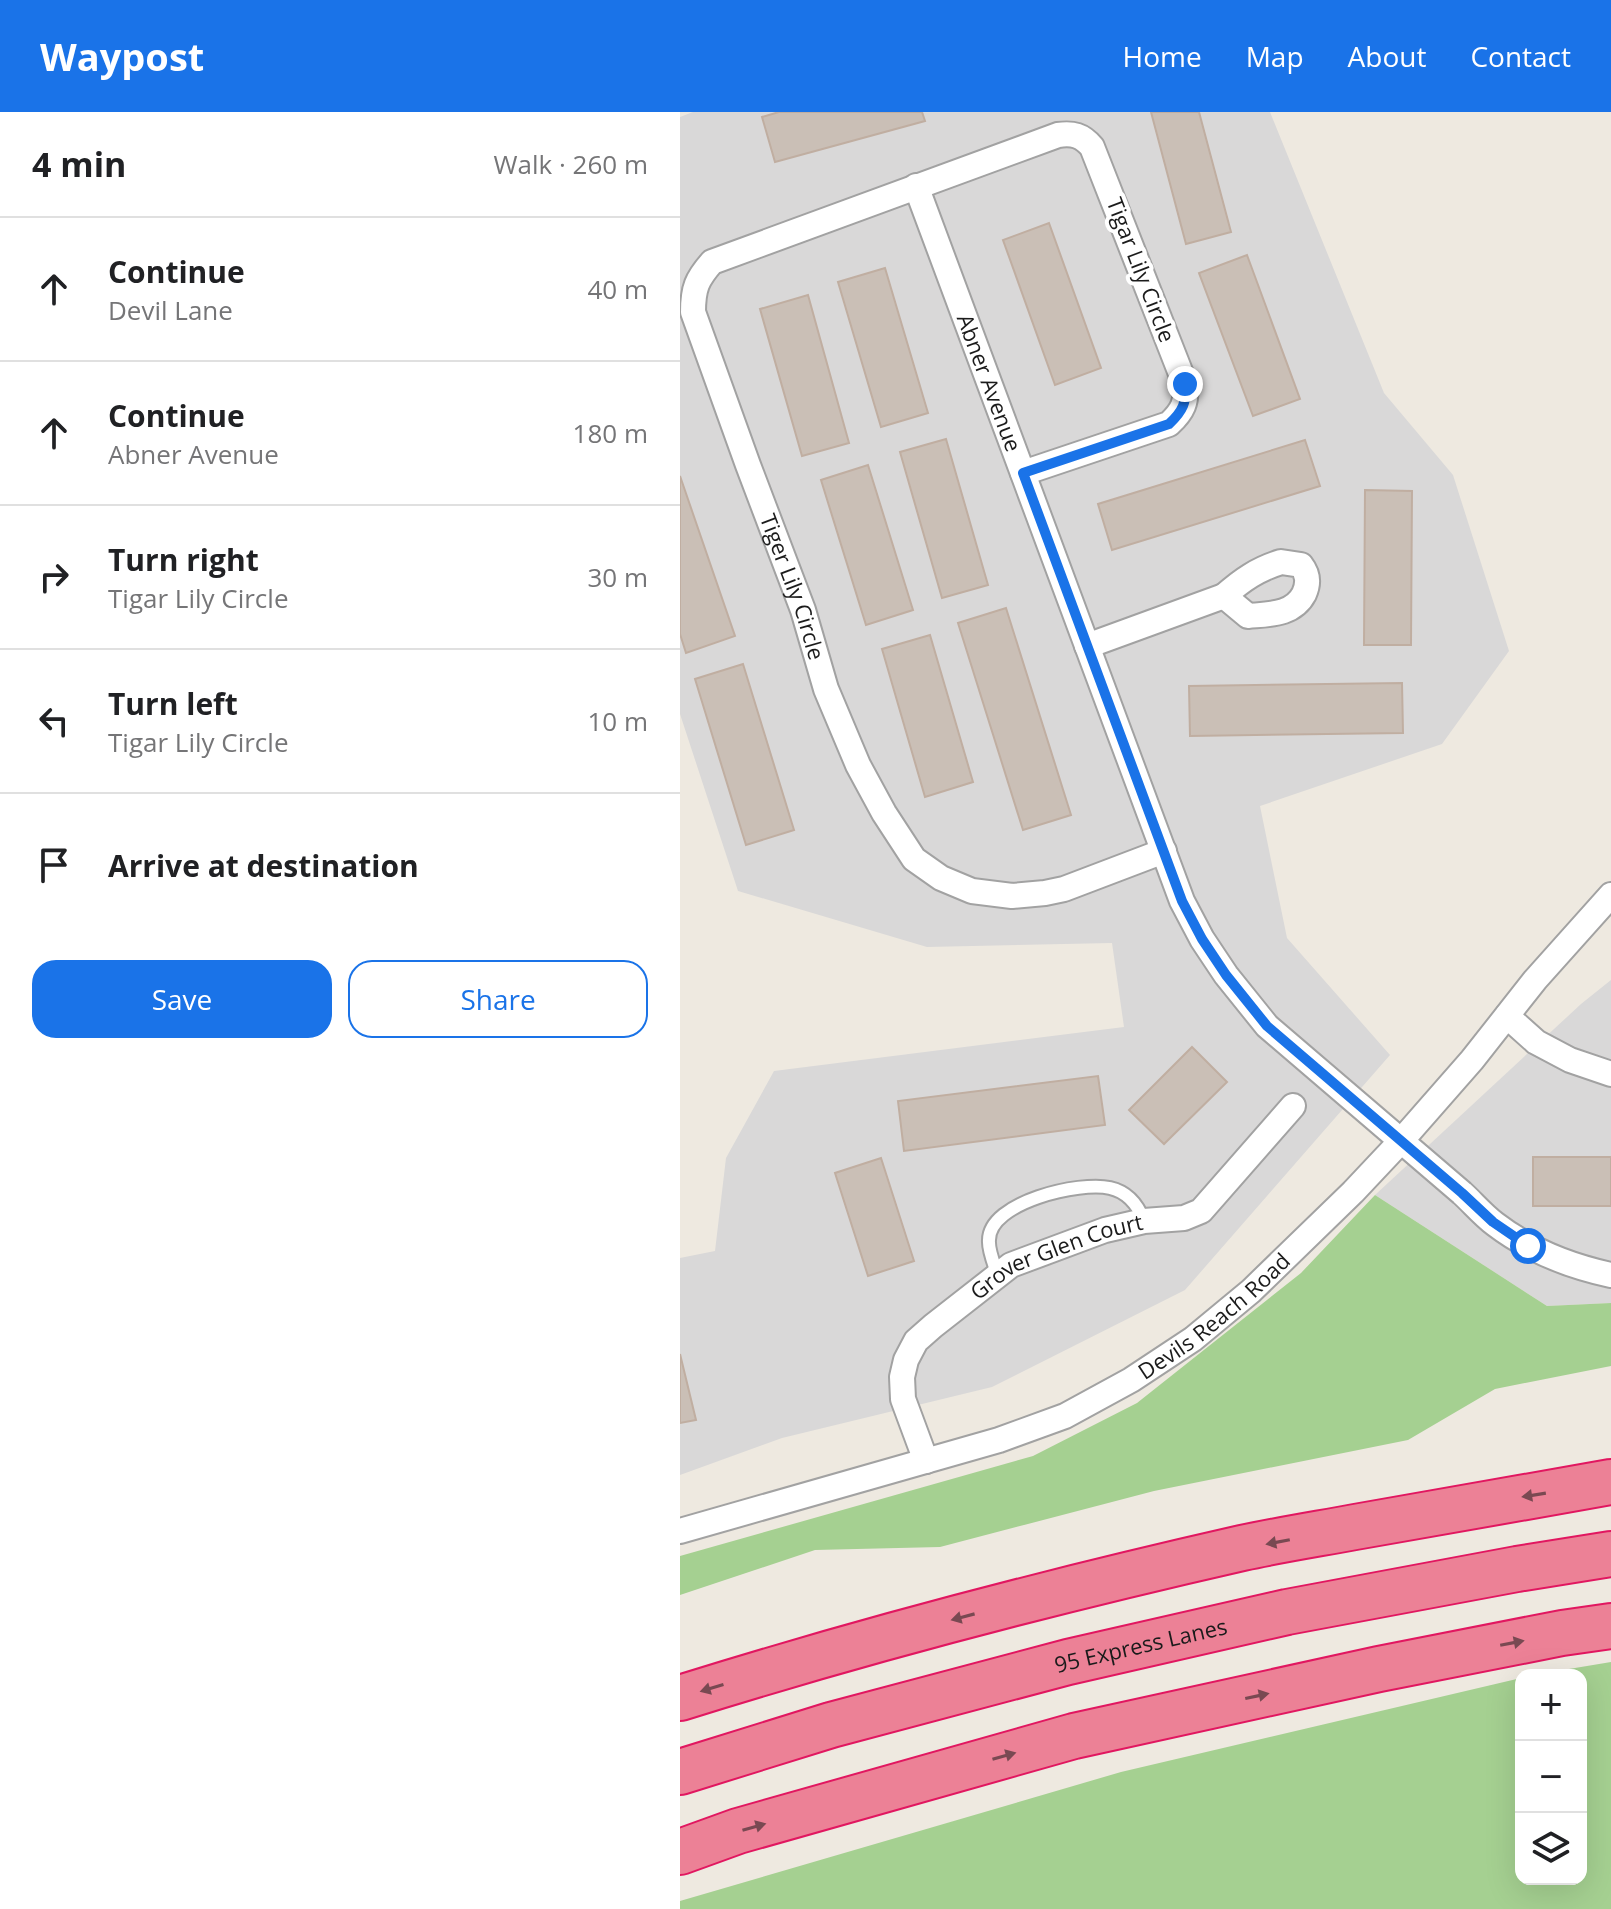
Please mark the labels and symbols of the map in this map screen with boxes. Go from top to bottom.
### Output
street label: Tigar Lily Circle [1101,193,1183,346]
street label: Abner Avenue [951,309,1029,455]
route end [1167,366,1203,402]
street label: Tiger Lily Circle [754,509,833,663]
street label: Grover Glen Court [963,1206,1146,1306]
route start [1510,1228,1546,1264]
street label: Devils Reach Road [1132,1246,1296,1385]
one-way arrow [1521,1489,1546,1502]
one-way arrow [1265,1536,1290,1548]
street label: 95 Express Lanes [1051,1610,1230,1679]
one-way arrow [950,1612,975,1624]
one-way arrow [1499,1637,1524,1649]
one-way arrow [700,1682,724,1694]
one-way arrow [1245,1689,1270,1702]
one-way arrow [993,1749,1017,1762]
one-way arrow [742,1820,766,1833]

